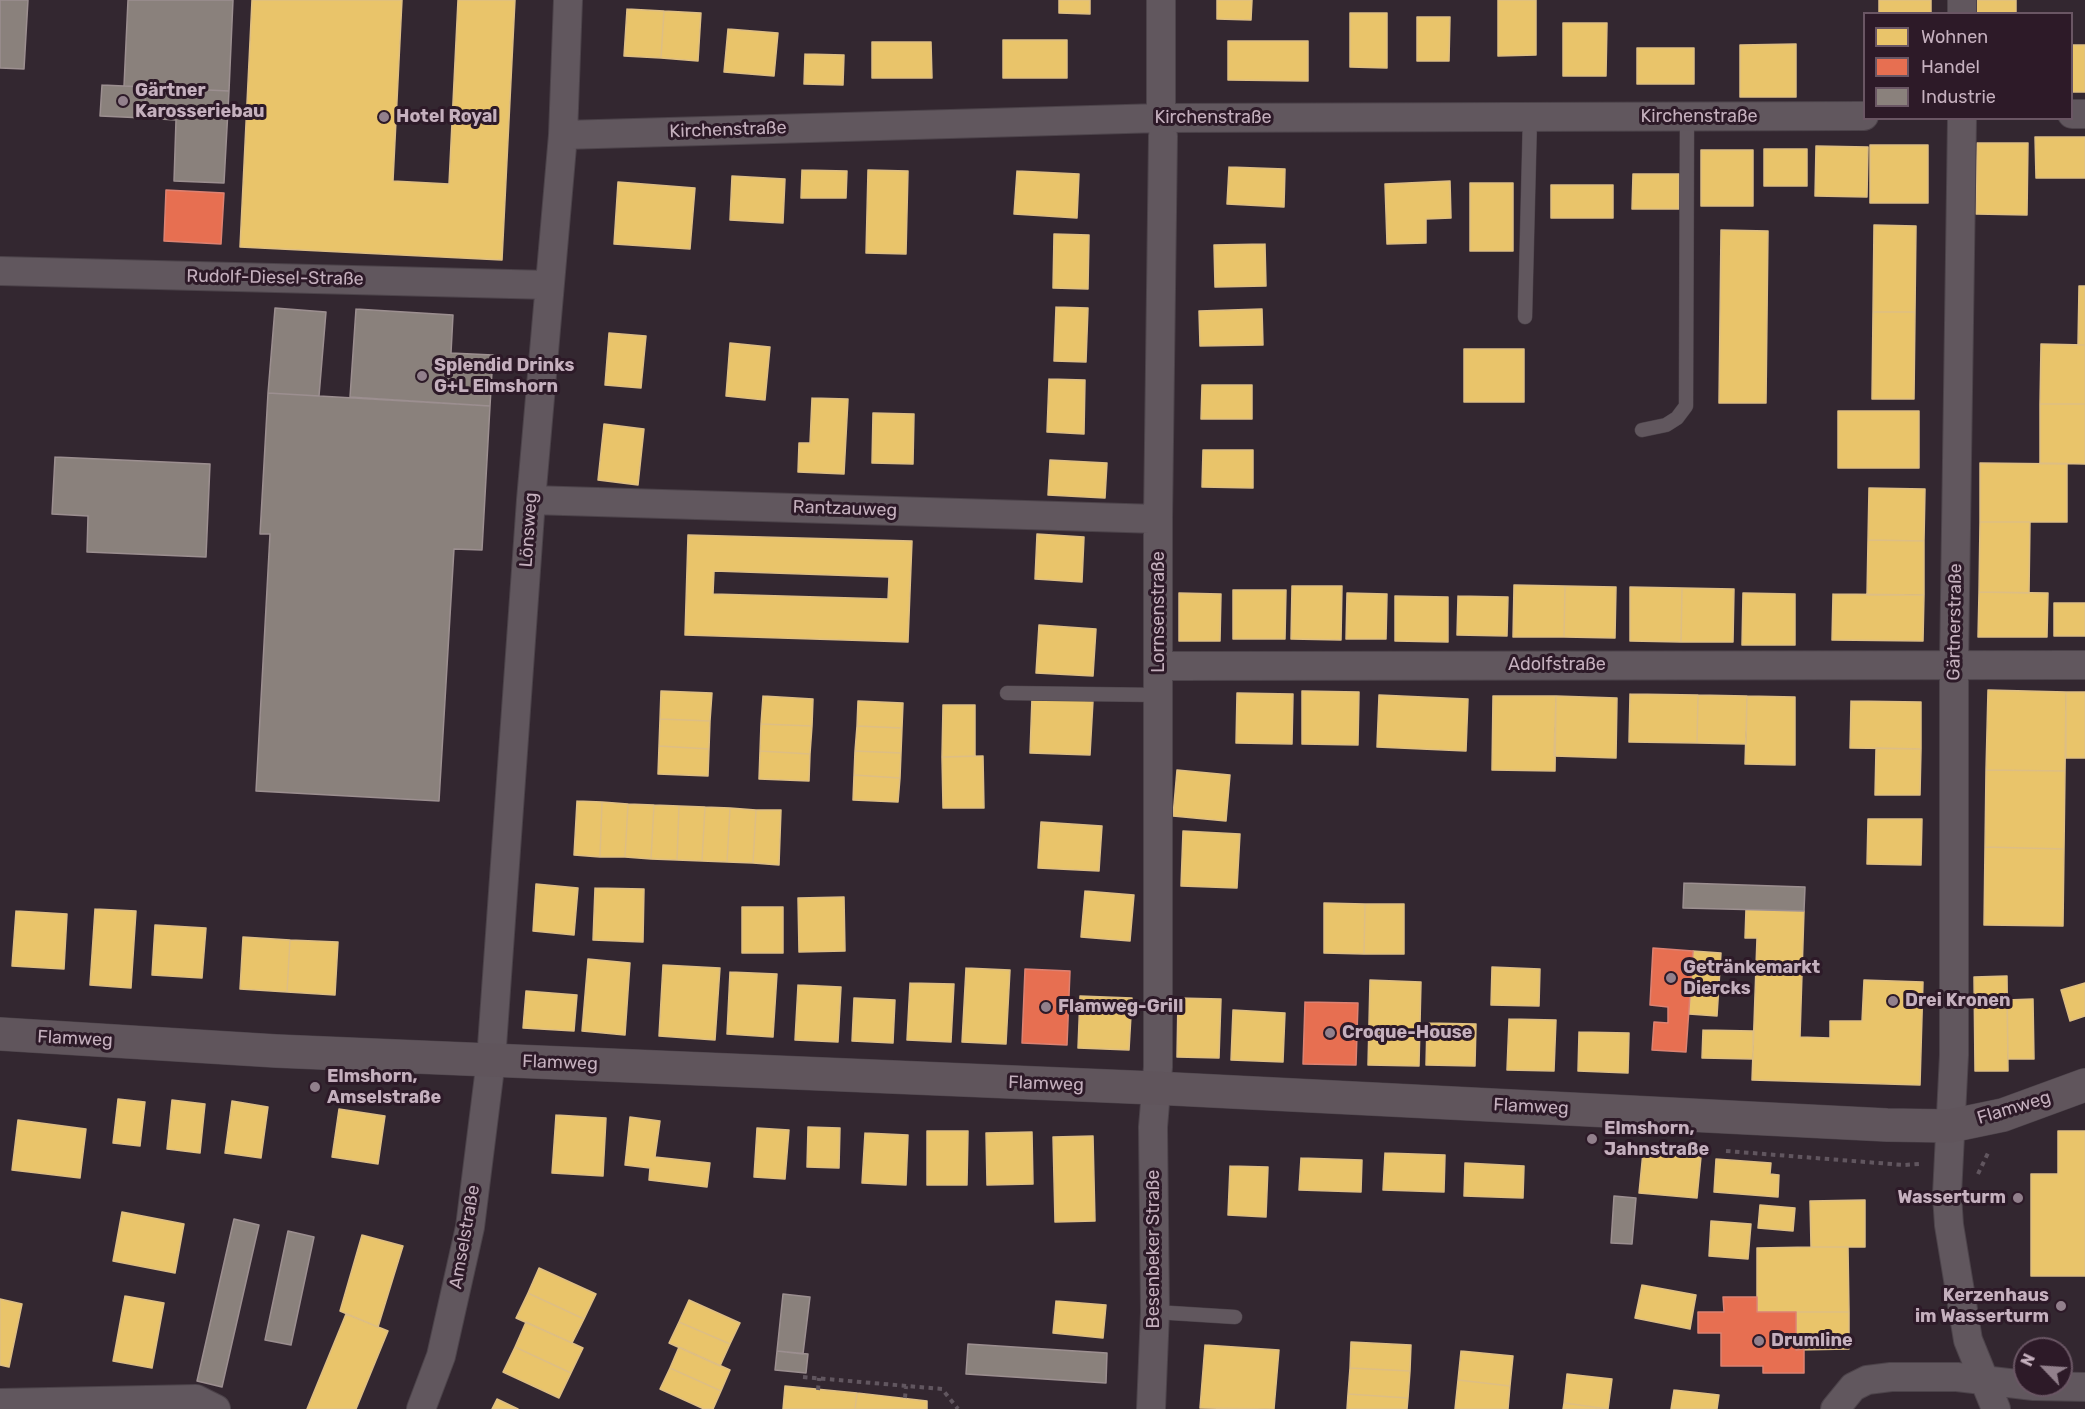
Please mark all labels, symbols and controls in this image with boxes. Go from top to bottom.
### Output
legend [1863,12,2073,120]
text: Wohnen [1921,26,1988,48]
text: Handel [1921,56,1980,78]
place label: Gärtner Karosseriebau [135,80,265,122]
text: Industrie [1921,86,1996,108]
marker: Gärtner Karosseriebau [116,94,130,108]
place label: Hotel Royal [396,106,497,128]
street label: Kirchenstraße [1640,106,1758,128]
street label: Kirchenstraße [1154,107,1272,129]
marker: Hotel Royal [377,110,391,124]
street label: Kirchenstraße [669,117,787,143]
street label: Rudolf-Diesel-Straße [186,266,364,290]
place label: Splendid Drinks G+L Elmshorn [434,355,574,398]
marker: Splendid Drinks G+L Elmshorn [415,369,429,383]
street label: Lönsweg [516,492,542,568]
street label: Rantzauweg [792,496,898,522]
street label: Lornsenstraße [1148,551,1170,673]
street label: Gärtnerstraße [1943,563,1967,681]
street label: Adolfstraße [1508,654,1606,676]
place label: Getränkemarkt Diercks [1683,957,1820,1000]
marker: Getränkemarkt Diercks [1664,971,1678,985]
place label: Drei Kronen [1905,990,2011,1012]
marker: Drei Kronen [1886,994,1900,1008]
place label: Flamweg-Grill [1058,996,1183,1018]
marker: Flamweg-Grill [1039,1000,1053,1014]
place label: Croque-House [1342,1022,1472,1044]
street label: Flamweg [37,1026,113,1052]
marker: Croque-House [1323,1026,1337,1040]
street label: Flamweg [522,1051,598,1075]
place label: Elmshorn, Amselstraße [327,1066,441,1108]
street label: Flamweg [1008,1072,1084,1096]
marker: Elmshorn, Amselstraße [308,1080,322,1094]
street label: Flamweg [1975,1087,2053,1129]
street label: Flamweg [1493,1094,1569,1120]
place label: Elmshorn, Jahnstraße [1604,1118,1709,1160]
marker: Elmshorn, Jahnstraße [1585,1132,1599,1146]
street label: Besenbeker Straße [1143,1170,1165,1328]
street label: Amselstraße [445,1183,485,1291]
place label: Wasserturm [1897,1187,2006,1209]
marker: Wasserturm [2011,1191,2025,1205]
place label: Kerzenhaus im Wasserturm [1915,1285,2049,1328]
marker: Kerzenhaus im Wasserturm [2054,1299,2068,1313]
place label: Drumline [1771,1330,1853,1352]
marker: Drumline [1752,1334,1766,1348]
north arrow [2013,1337,2073,1397]
text: N [2017,1351,2039,1369]

